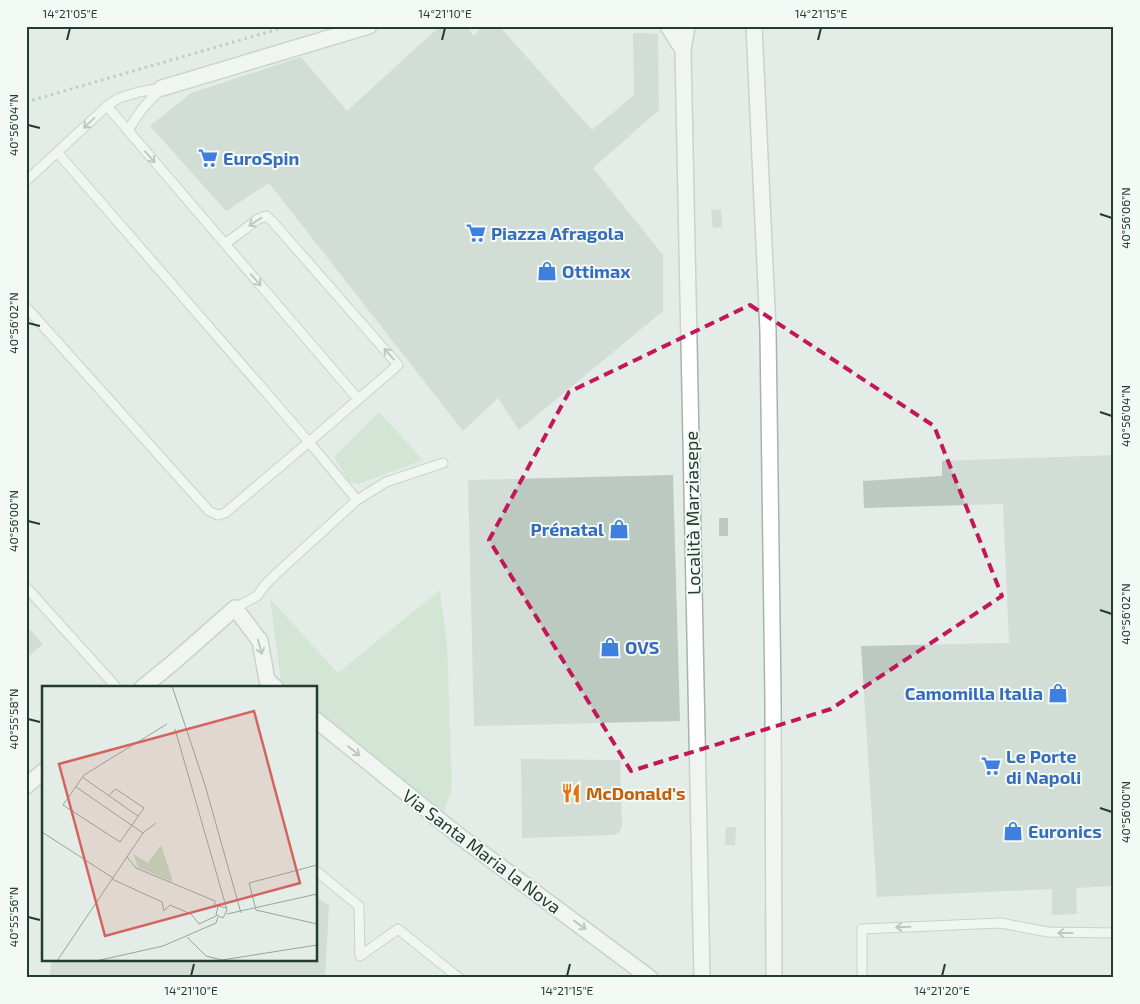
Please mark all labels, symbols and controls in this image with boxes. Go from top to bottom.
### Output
text: 14°21'05"E [42,6,98,20]
text: 14°21'10"E [418,6,472,20]
text: 14°21'15"E [795,6,848,20]
text: 40°56'04"N [6,94,20,156]
one-way arrow [82,117,95,129]
supermarket icon: EuroSpin [197,147,219,169]
place label: EuroSpin [223,147,299,169]
one-way arrow [144,150,155,163]
text: 40°56'06"N [1118,187,1132,249]
one-way arrow [248,217,262,227]
supermarket icon: Piazza Afragola [465,222,487,244]
place label: Piazza Afragola [491,222,624,244]
shop icon: Ottimax [536,260,558,282]
place label: Ottimax [562,260,631,282]
one-way arrow [250,273,261,286]
text: 40°56'02"N [6,292,20,354]
one-way arrow [383,348,394,361]
text: 40°56'04"N [1118,385,1132,447]
street label: Località Marziasepe [680,431,704,595]
text: 40°56'00"N [6,490,20,552]
place label: Prénatal [531,518,604,540]
shop icon: Prénatal [608,518,630,540]
text: 40°56'02"N [1118,583,1132,645]
shop icon: OVS [599,636,621,658]
place label: OVS [625,636,659,658]
one-way arrow [256,638,265,654]
place label: Camomilla Italia [905,682,1043,704]
shop icon: Camomilla Italia [1047,682,1069,704]
inset map [42,686,318,962]
text: 40°55'58"N [6,689,20,749]
one-way arrow [347,745,360,756]
place label: Le Porte di Napoli [1006,745,1081,788]
supermarket icon: Le Porte di Napoli [980,755,1002,777]
text: 40°56'00"N [1118,781,1132,843]
restaurant icon: McDonald's [560,782,582,804]
place label: McDonald's [586,782,686,804]
street label: Via Santa Maria la Nova [398,784,566,918]
shop icon: Euronics [1002,820,1024,842]
place label: Euronics [1028,820,1102,842]
text: 40°55'56"N [6,887,20,947]
one-way arrow [572,920,586,930]
one-way arrow [896,923,912,932]
one-way arrow [1057,928,1074,938]
text: 14°21'10"E [164,983,218,997]
text: 14°21'15"E [541,983,594,997]
text: 14°21'20"E [914,983,970,997]

